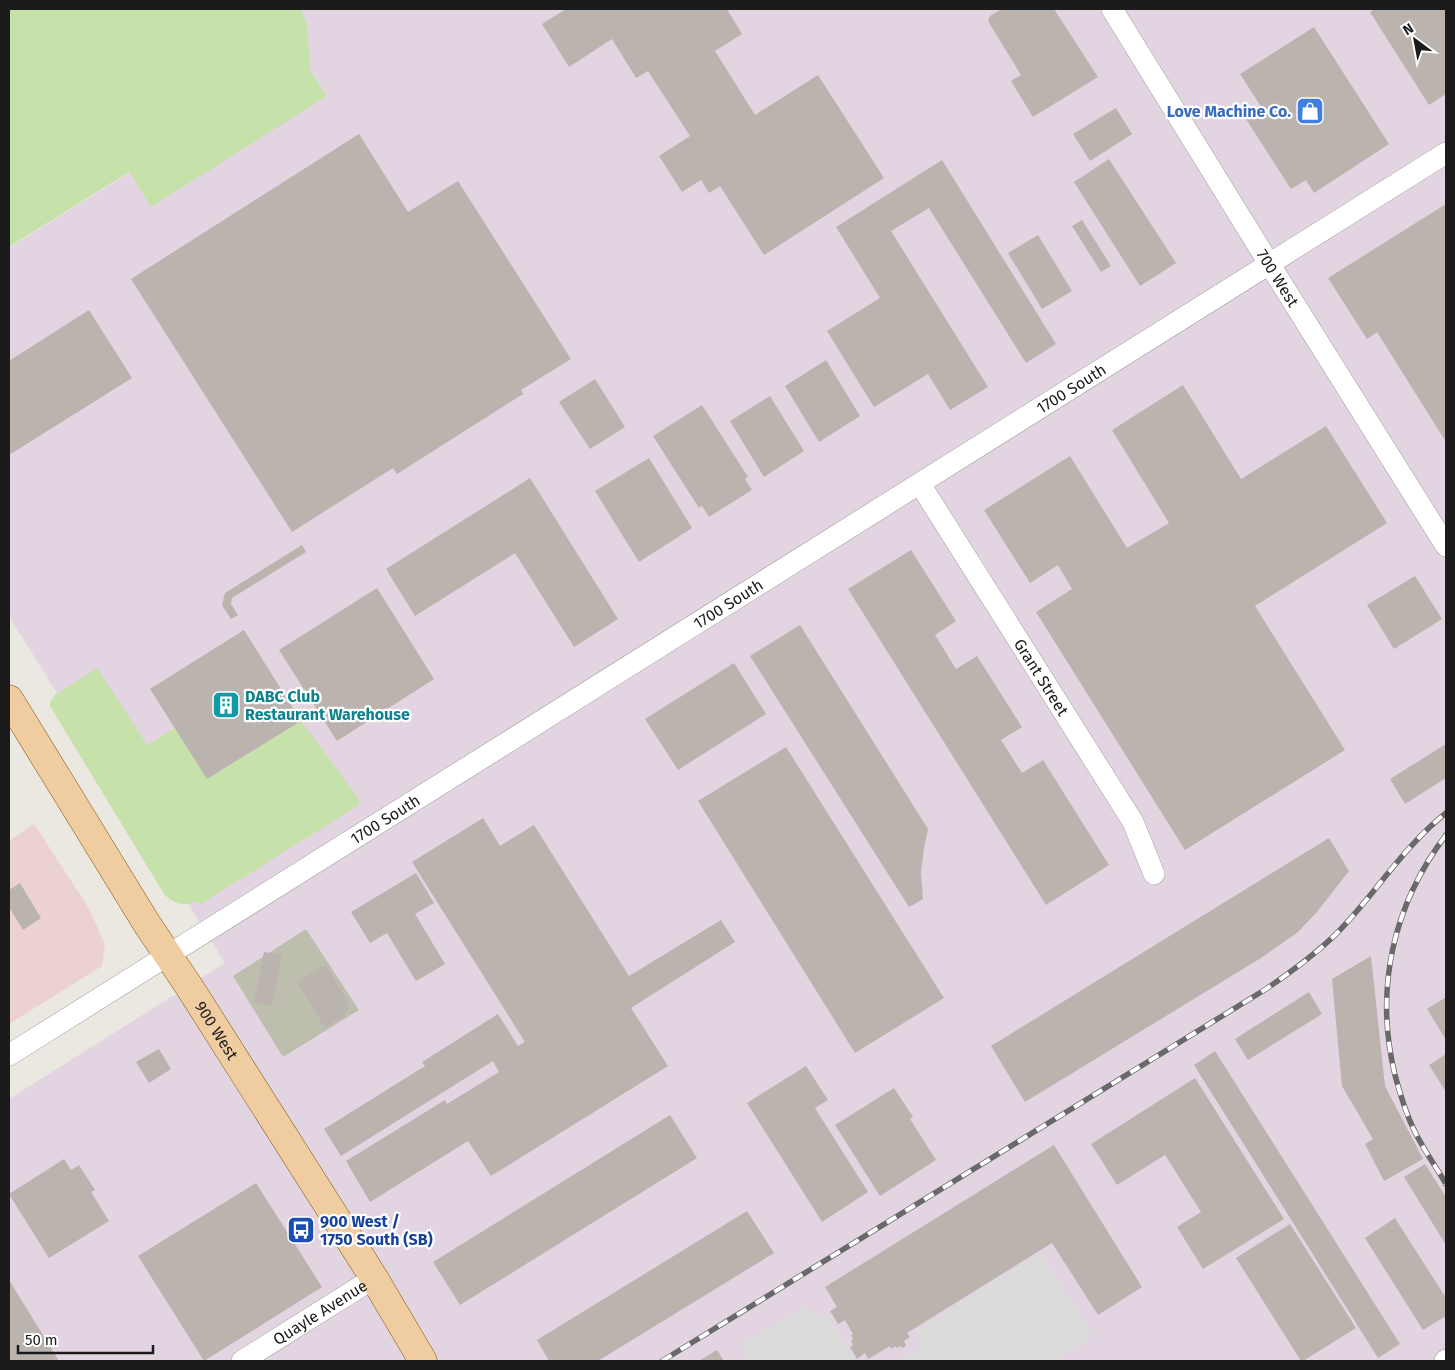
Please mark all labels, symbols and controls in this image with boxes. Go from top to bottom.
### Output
north arrow [1390,15,1440,65]
text: N [1400,20,1417,39]
shop icon: Love Machine Co. [1295,96,1325,126]
place label: Love Machine Co. [1167,102,1291,121]
street label: 700 West [1253,246,1303,310]
street label: 1700 South [1033,359,1109,417]
street label: 1700 South [690,575,766,633]
street label: Grant Street [1010,635,1073,719]
place label: DABC Club Restaurant Warehouse [245,687,410,724]
building icon: DABC Club Restaurant Warehouse [211,690,241,720]
street label: 1700 South [347,790,423,848]
street label: 900 West [191,997,242,1063]
place label: 900 West / 1750 South (SB) [320,1212,433,1249]
bus stop icon: 900 West / 1750 South (SB) [286,1215,316,1245]
street label: Quayle Avenue [269,1275,370,1349]
scale bar [18,1322,152,1354]
text: 50 m [25,1331,58,1349]

